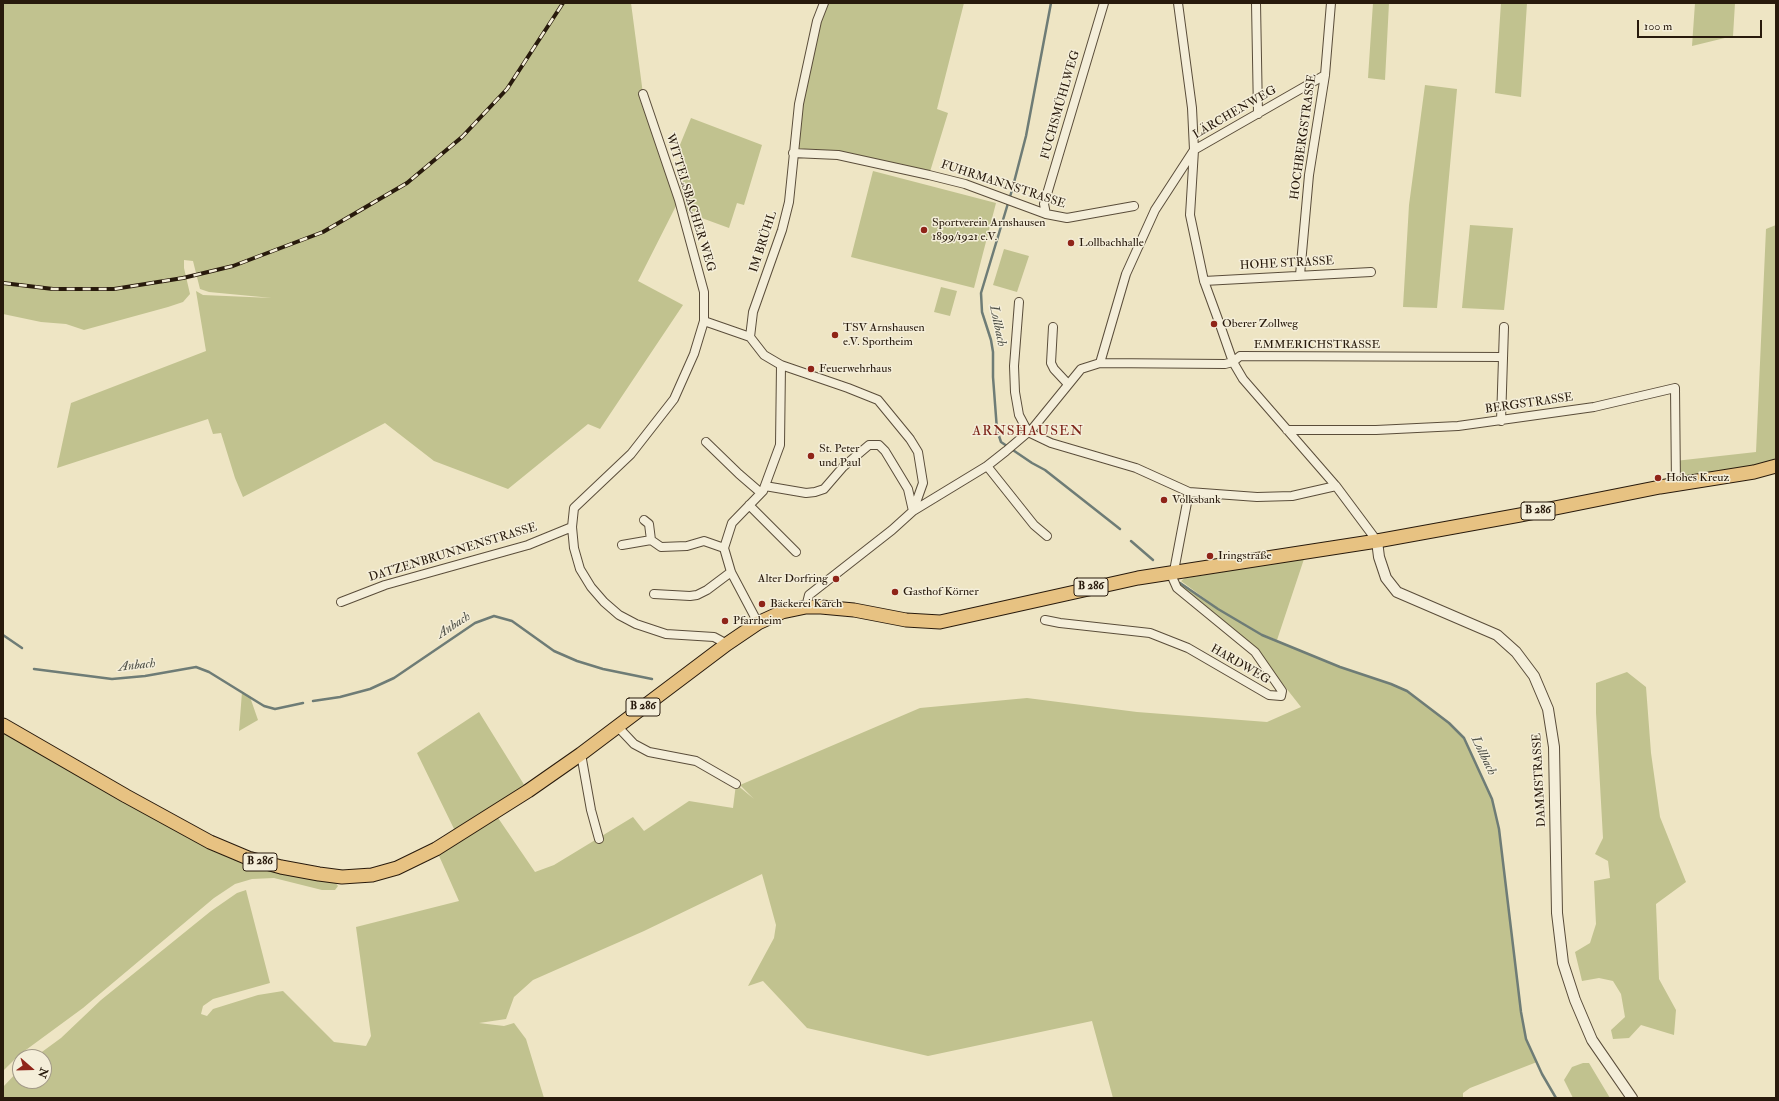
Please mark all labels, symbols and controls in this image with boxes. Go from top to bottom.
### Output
scale bar [1639,12,1764,38]
text: 100 m [1644,19,1672,34]
street label: FUCHSMÜHLWEG [1039,49,1083,161]
street label: HOCHBERGSTRASSE [1288,73,1320,201]
street label: LÄRCHENWEG [1191,83,1279,143]
street label: WITTELSBACHER WEG [662,132,718,274]
street label: FUHRMANNSTRASSE [939,158,1067,212]
street label: IM BRÜHL [747,210,781,274]
place label: Sportverein Arnshausen 1899/1921 e.V. [932,216,1045,244]
marker: Sportverein Arnshausen 1899/1921 e.V. [919,225,929,235]
place label: Lollbachhalle [1079,236,1144,250]
marker: Lollbachhalle [1066,238,1076,248]
street label: HOHE STRASSE [1240,254,1334,274]
water label: Lollbach [985,304,1009,348]
place label: Oberer Zollweg [1222,317,1298,331]
marker: Oberer Zollweg [1209,319,1219,329]
place label: TSV Arnshausen e.V. Sportheim [843,321,925,349]
marker: TSV Arnshausen e.V. Sportheim [830,330,840,340]
street label: EMMERICHSTRASSE [1254,338,1380,352]
place label: Feuerwehrhaus [819,362,892,376]
marker: Feuerwehrhaus [806,364,816,374]
street label: BERGSTRASSE [1484,391,1574,417]
district label: ARNSHAUSEN [972,424,1084,440]
place label: St. Peter und Paul [819,442,861,470]
marker: St. Peter und Paul [806,451,816,461]
place label: Hohes Kreuz [1666,471,1729,485]
marker: Hohes Kreuz [1653,473,1663,483]
place label: Volksbank [1172,493,1221,507]
marker: Volksbank [1159,495,1169,505]
road number: B 286 [1521,502,1555,520]
street label: DATZENBRUNNENSTRASSE [367,521,539,585]
place label: Iringstraße [1218,549,1272,563]
marker: Iringstraße [1205,551,1215,561]
place label: Alter Dorfring [758,572,828,586]
marker: Alter Dorfring [831,574,841,584]
road number: B 286 [1074,578,1108,596]
place label: Gasthof Körner [903,585,979,599]
marker: Gasthof Körner [890,587,900,597]
place label: Bäckerei Karch [770,597,842,611]
marker: Bäckerei Karch [757,599,767,609]
water label: Anbach [434,609,474,643]
place label: Pfarrheim [733,614,781,628]
marker: Pfarrheim [720,616,730,626]
street label: HARDWEG [1208,642,1272,688]
water label: Anbach [118,656,156,676]
road number: B 286 [626,698,660,716]
street label: DAMMSTRASSE [1530,733,1550,827]
water label: Lollbach [1467,734,1499,778]
road number: B 286 [243,853,277,871]
north arrow [12,1049,52,1089]
text: N [35,1066,51,1080]

